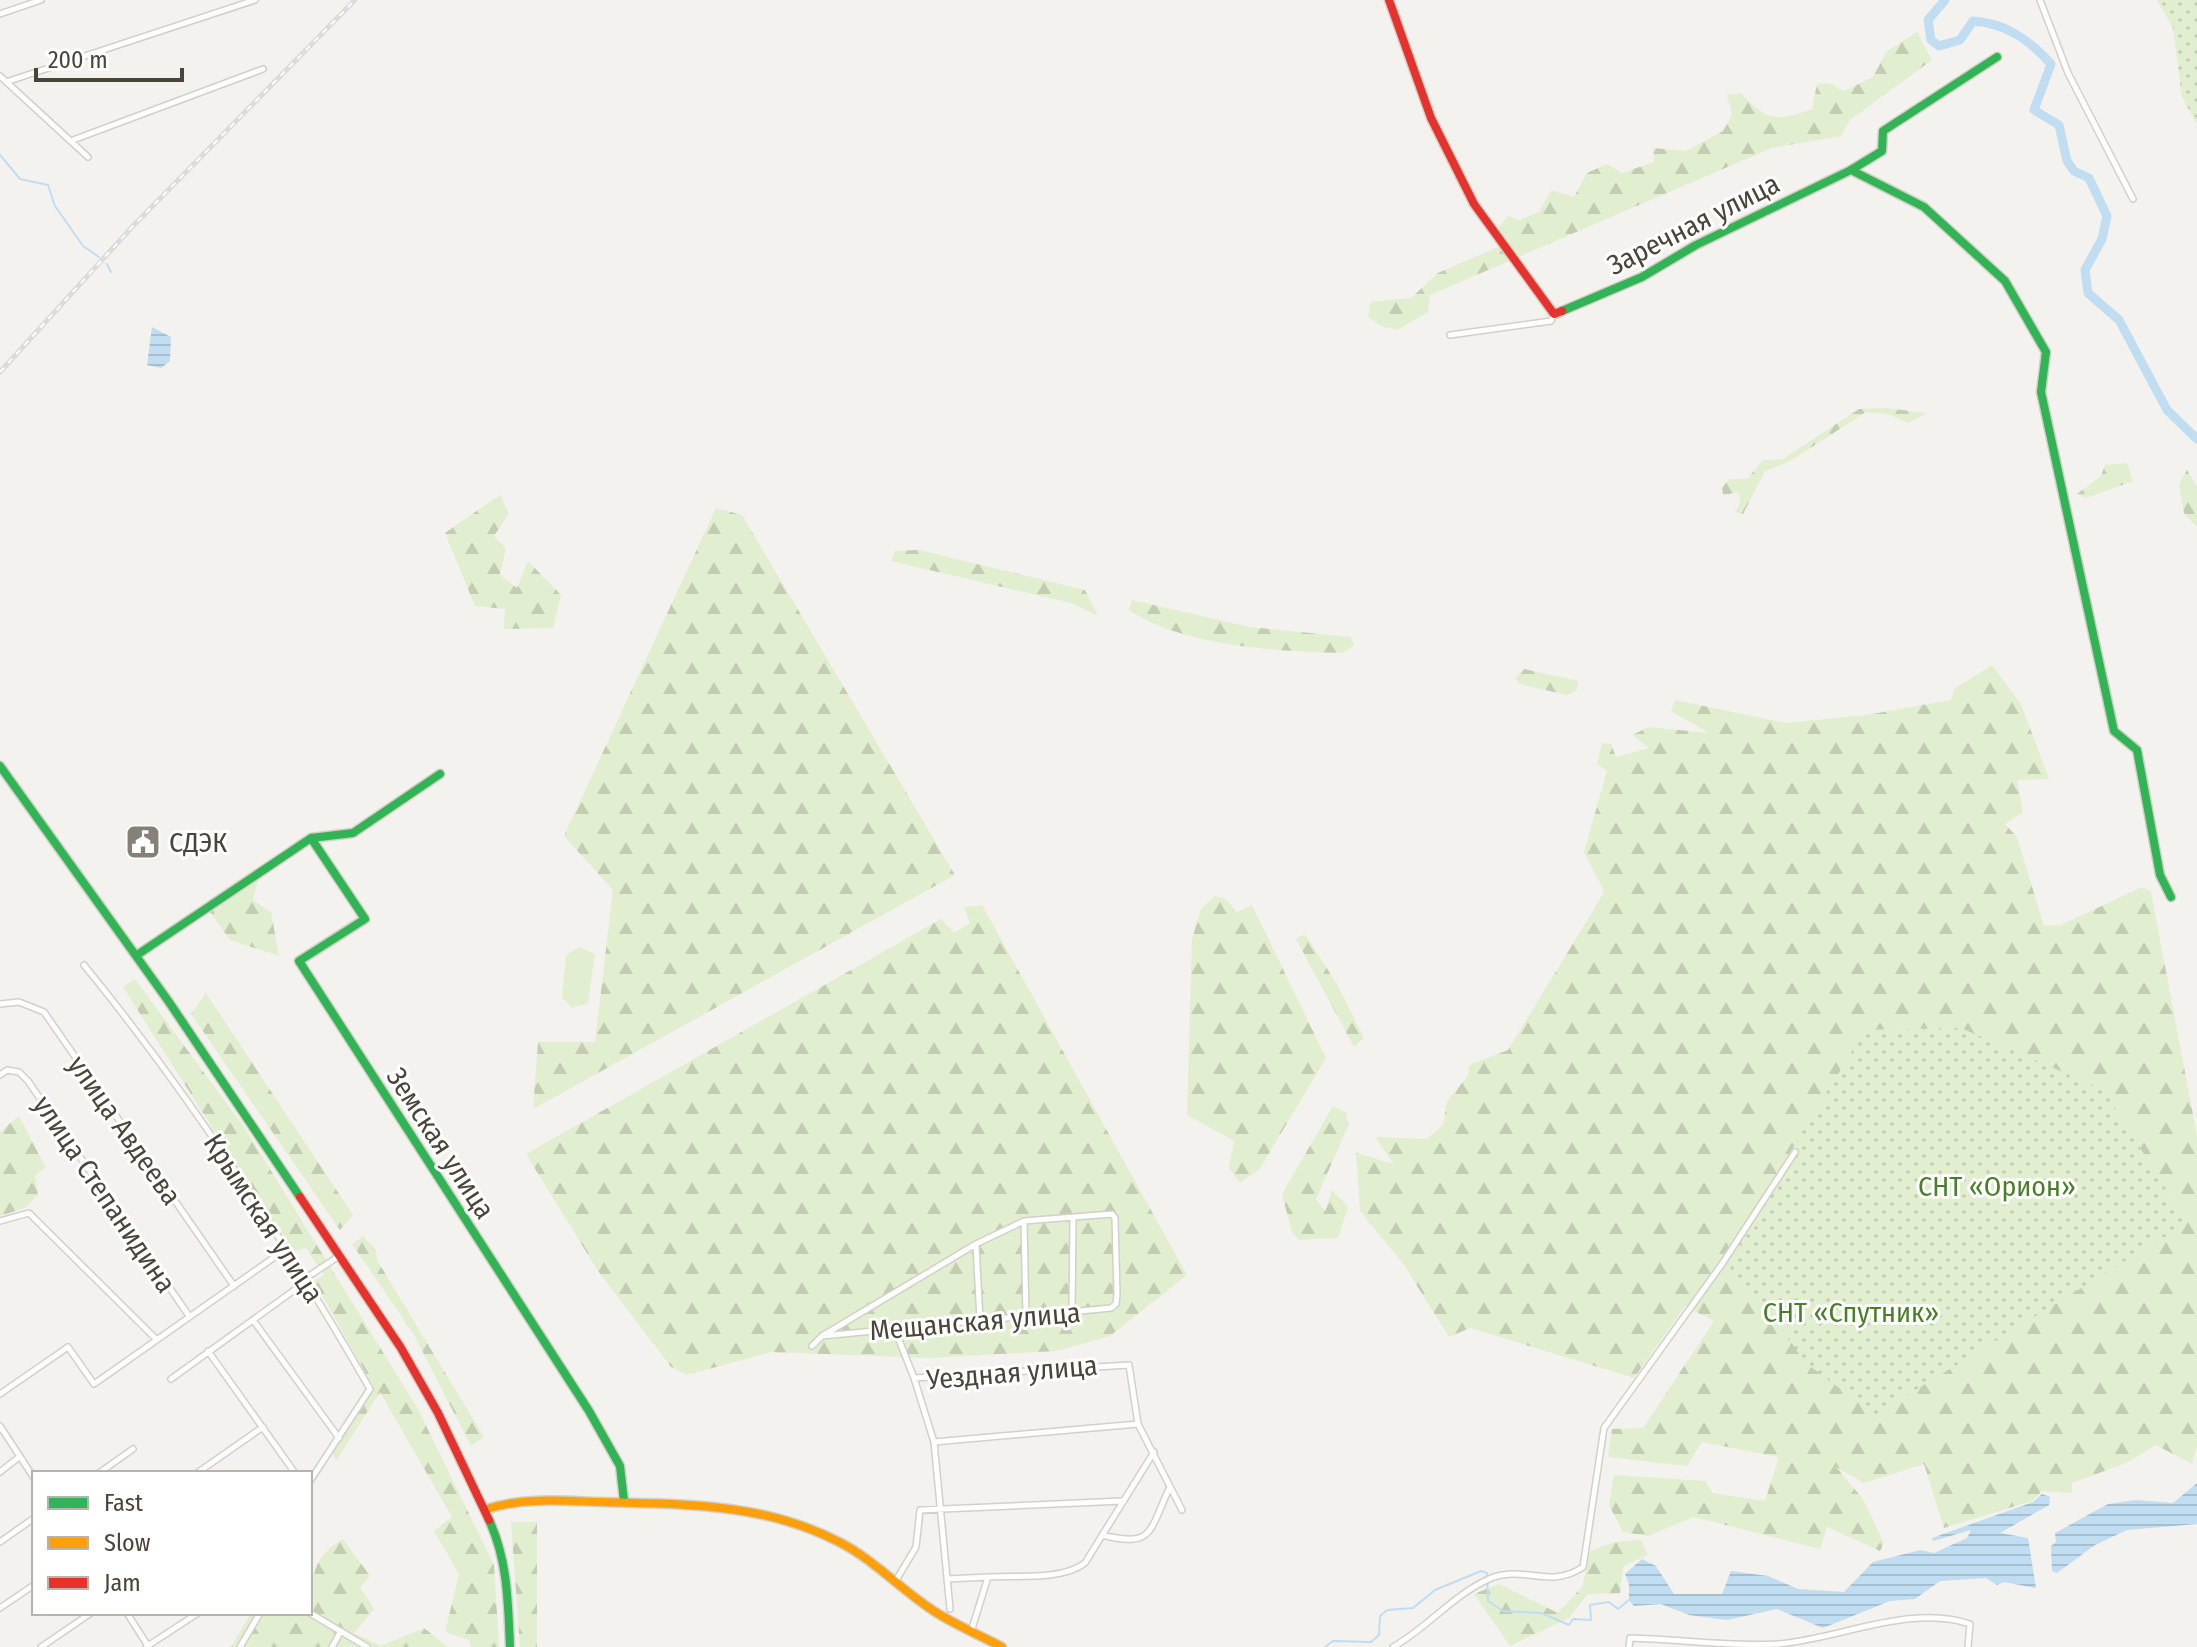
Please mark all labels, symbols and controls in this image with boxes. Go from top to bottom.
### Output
scale bar [36,32,182,82]
text: 200 m [48,46,108,74]
street label: Заречная улица [1602,167,1785,282]
public building icon: СДЭК [124,823,162,861]
place label: СДЭК [169,826,227,859]
street label: улица Авдеева [61,1049,188,1211]
street label: Земская улица [380,1062,502,1225]
street label: улица Степанидина [27,1090,183,1299]
street label: Крымская улица [197,1128,330,1309]
park label: СНТ «Орион» [1918,1170,2076,1203]
street label: Мещанская улица [868,1296,1082,1347]
park label: СНТ «Спутник» [1763,1296,1939,1329]
street label: Уездная улица [924,1349,1099,1396]
legend [32,1471,312,1615]
text: Fast [104,1489,143,1517]
text: Slow [104,1529,151,1557]
text: Jam [104,1569,141,1597]

